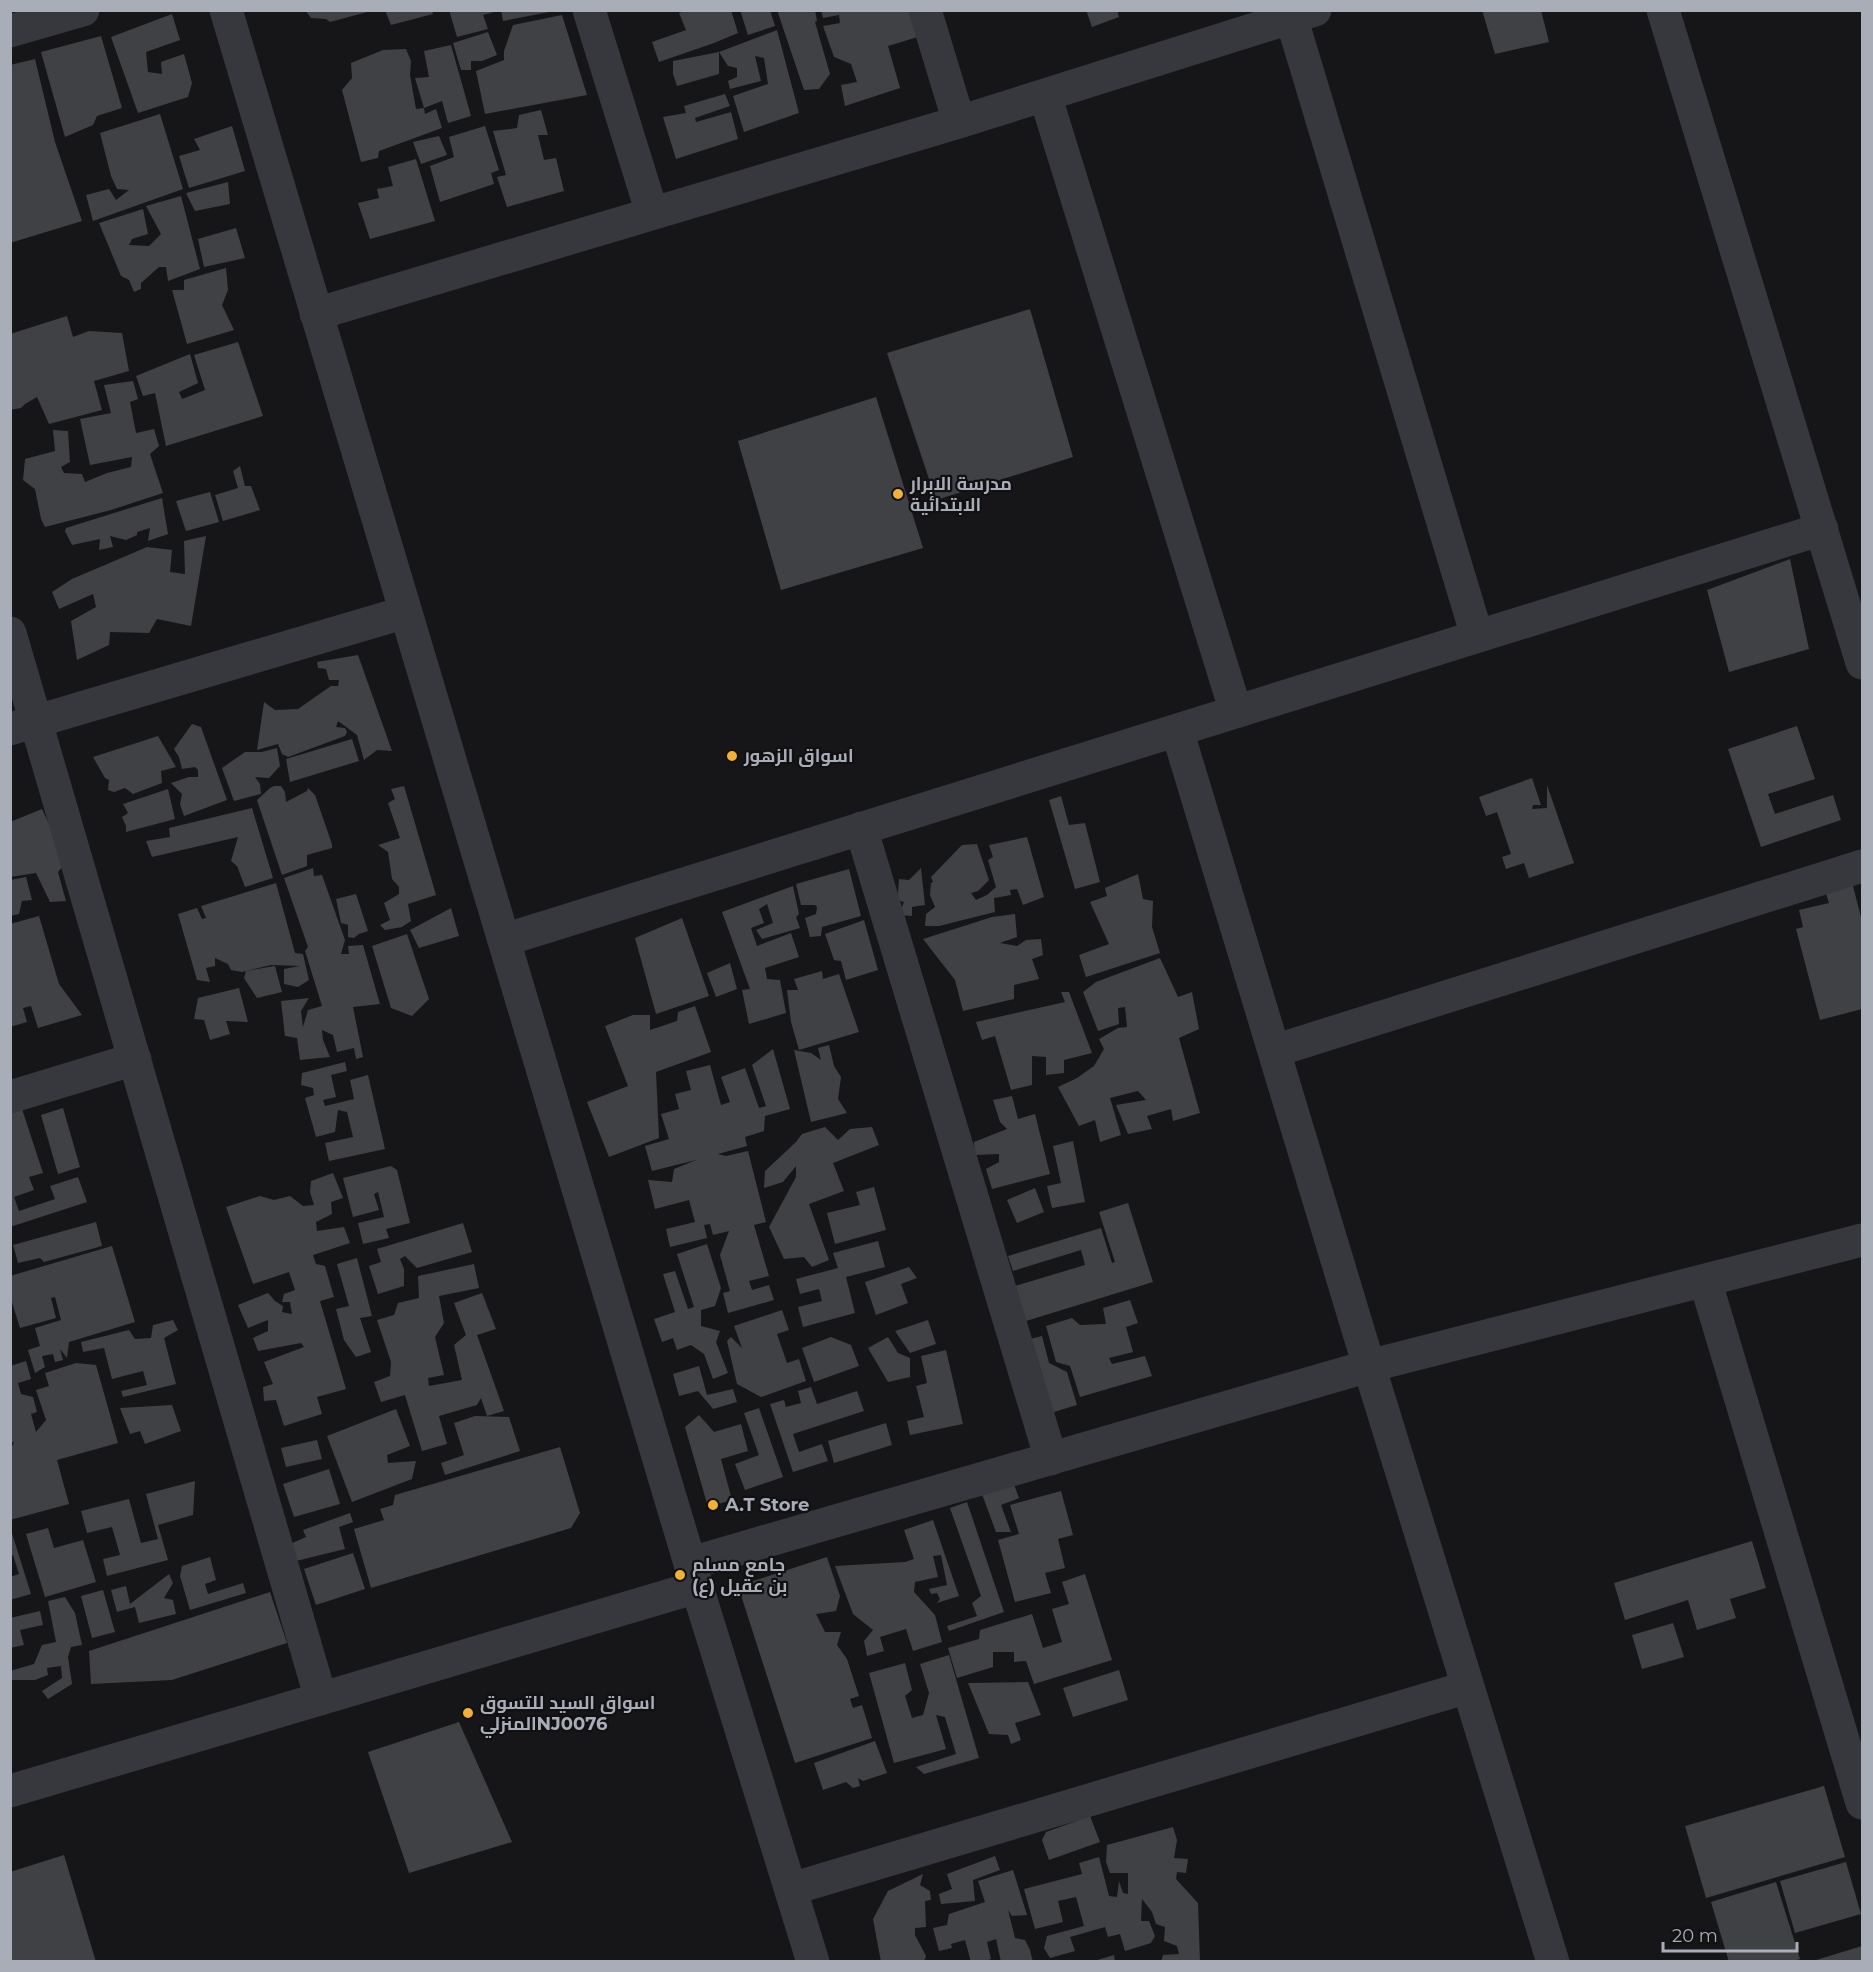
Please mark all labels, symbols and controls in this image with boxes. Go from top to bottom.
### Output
place label: مدرسة الابرار الابتدائية [909,473,1012,516]
marker: مدرسة الابرار الابتدائية [891,487,905,501]
place label: اسواق الزهور [743,745,854,767]
marker: اسواق الزهور [725,749,739,763]
place label: A.T Store [724,1494,809,1516]
marker: A.T Store [706,1498,720,1512]
place label: جامع مسلم بن عقيل (ع) [692,1554,787,1598]
marker: جامع مسلم بن عقيل (ع) [673,1568,687,1582]
place label: اسواق السيد للتسوق المنزليNJ0076 [480,1692,655,1739]
marker: اسواق السيد للتسوق المنزليNJ0076 [461,1706,475,1720]
scale bar [1663,1915,1796,1953]
text: 20 m [1672,1925,1718,1947]

